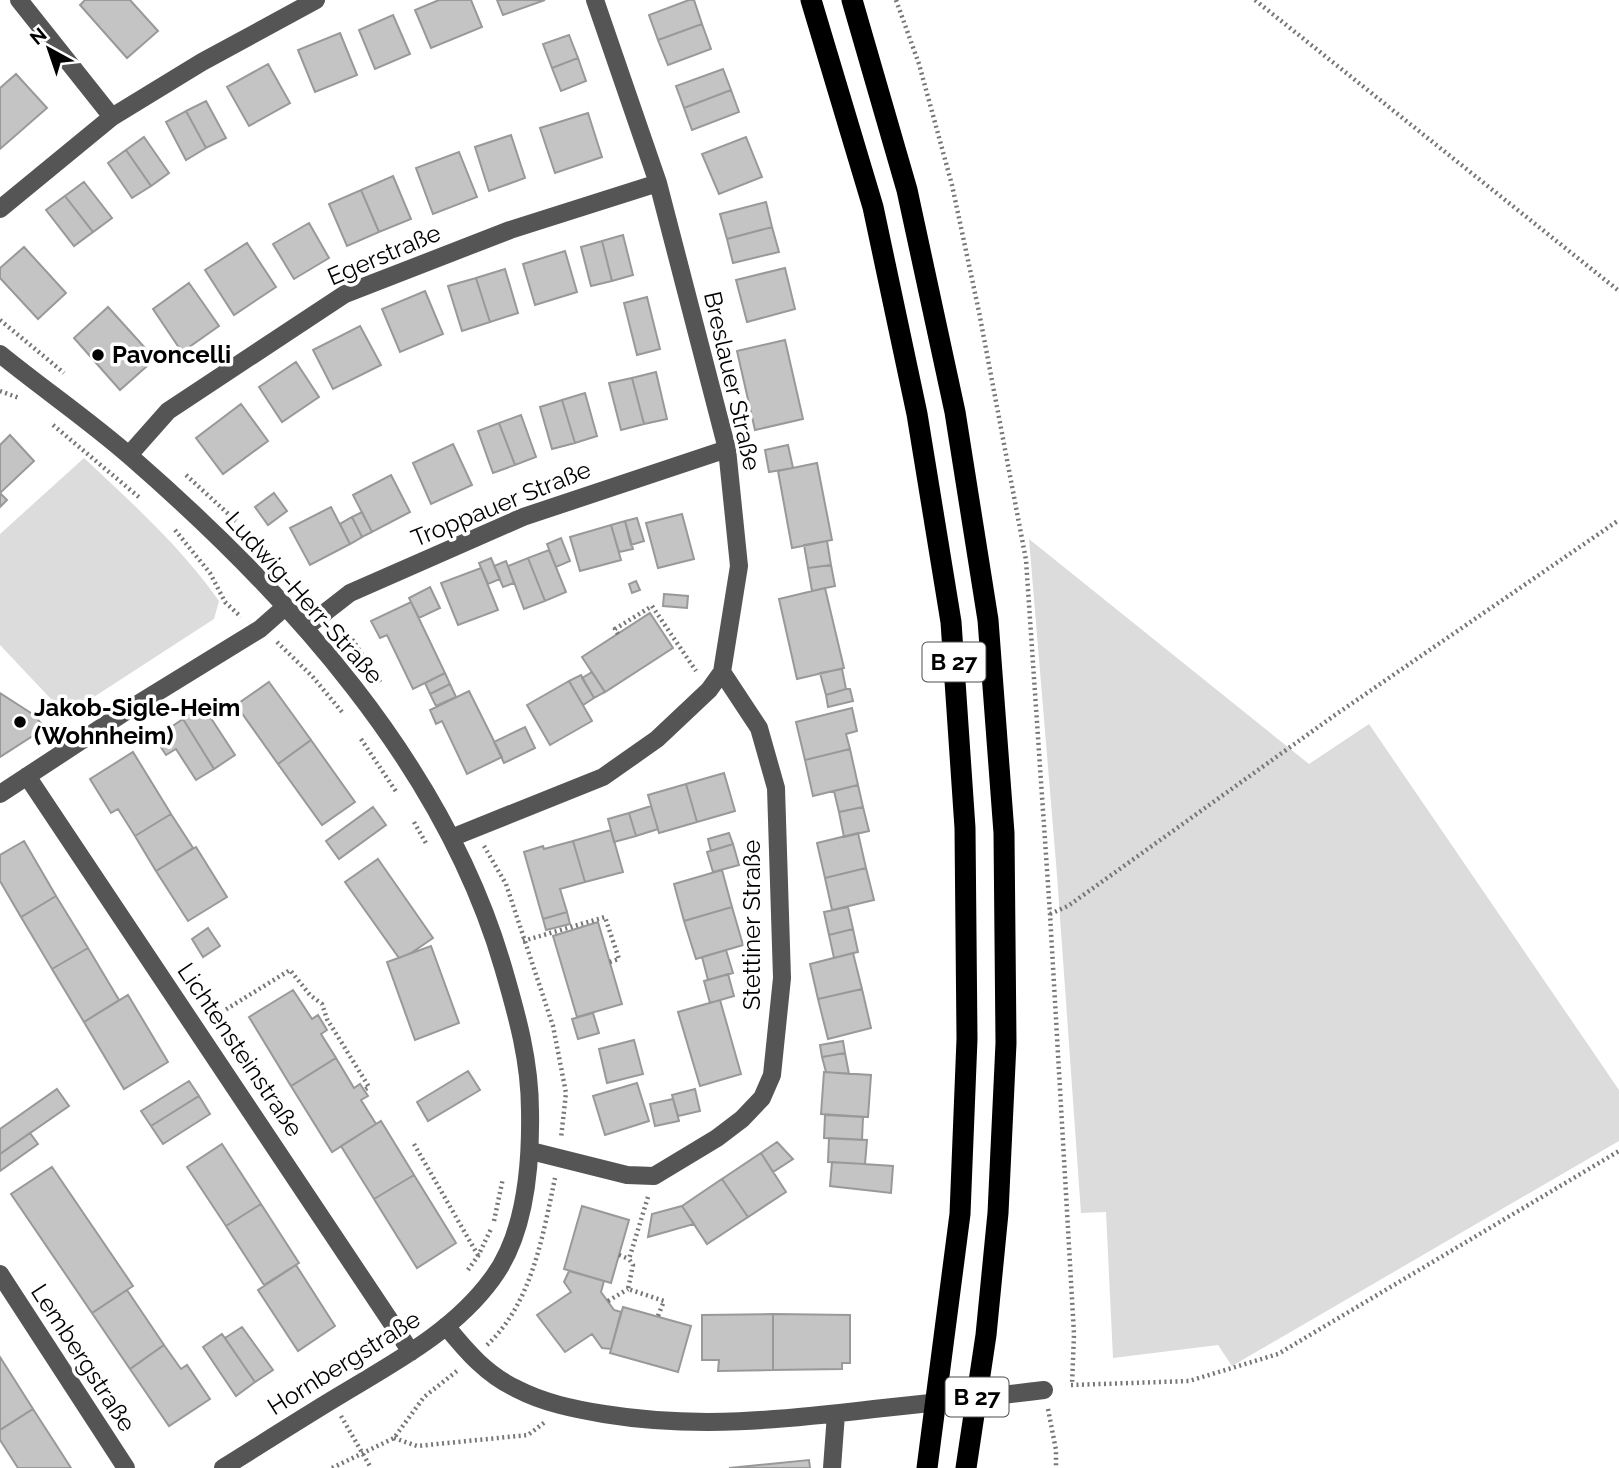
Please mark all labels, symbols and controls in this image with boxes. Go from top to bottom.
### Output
north arrow [14,14,84,84]
text: N [25,23,51,49]
street label: Egerstraße [323,218,445,291]
street label: Breslauer Straße [698,289,767,473]
place label: Pavoncelli [112,340,231,369]
marker: Pavoncelli [90,347,106,363]
street label: Troppauer Straße [407,454,595,553]
street label: Ludwig-Herr-Straße [219,506,389,690]
road number: B 27 [922,642,986,682]
place label: Jakob-Sigle-Heim (Wohnheim) [34,693,240,750]
marker: Jakob-Sigle-Heim (Wohnheim) [12,714,28,730]
street label: Stettiner Straße [737,840,766,1010]
street label: Lichtensteinstraße [172,957,309,1142]
street label: Lembergstraße [25,1279,142,1437]
street label: Hornbergstraße [262,1304,425,1421]
road number: B 27 [946,1378,1009,1416]

